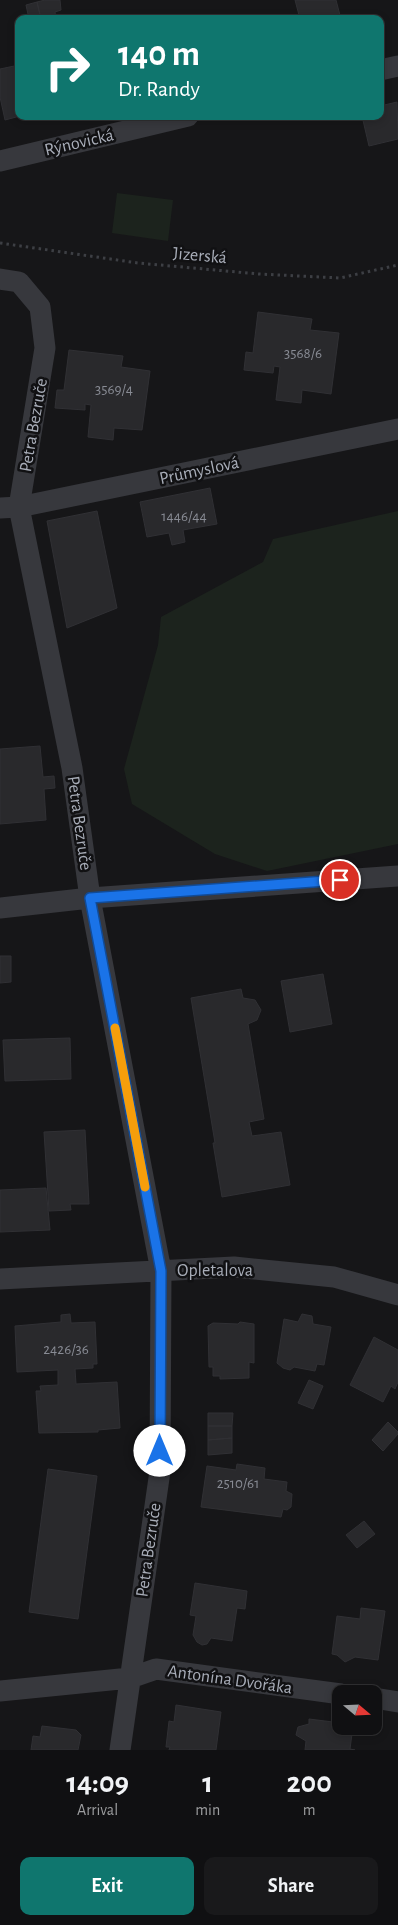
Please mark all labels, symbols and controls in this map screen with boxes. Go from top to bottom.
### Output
icon: right [35,35,100,100]
text: 140 m [118,37,200,72]
text: Dr. Randy [118,78,200,100]
street label: Rýnovická [43,126,115,160]
street label: Jizerská [172,245,228,267]
house number: 3568/6 [284,346,322,361]
street label: Petra Bezruče [17,377,51,473]
house number: 3569/4 [95,382,133,397]
street label: Průmyslová [158,454,241,488]
house number: 1446/44 [161,509,207,524]
street label: Petra Bezruče [63,775,95,871]
pin [319,859,361,901]
icon: arrive [326,866,354,894]
street label: Opletalova [177,1262,253,1280]
house number: 2426/36 [43,1342,89,1357]
position arrow [133,1424,185,1476]
house number: 2510/61 [217,1476,259,1491]
street label: Petra Bezruče [133,1502,165,1598]
street label: Antonína Dvořáka [166,1662,293,1698]
north arrow [332,1685,382,1735]
map controls [332,1685,382,1735]
text: 14:09 [66,1768,129,1798]
text: 1 [202,1768,213,1798]
text: 200 [286,1768,332,1798]
text: Arrival [77,1802,118,1818]
text: min [195,1802,220,1818]
text: m [303,1802,315,1818]
button: Exit [20,1857,194,1915]
button: Share [204,1857,378,1915]

